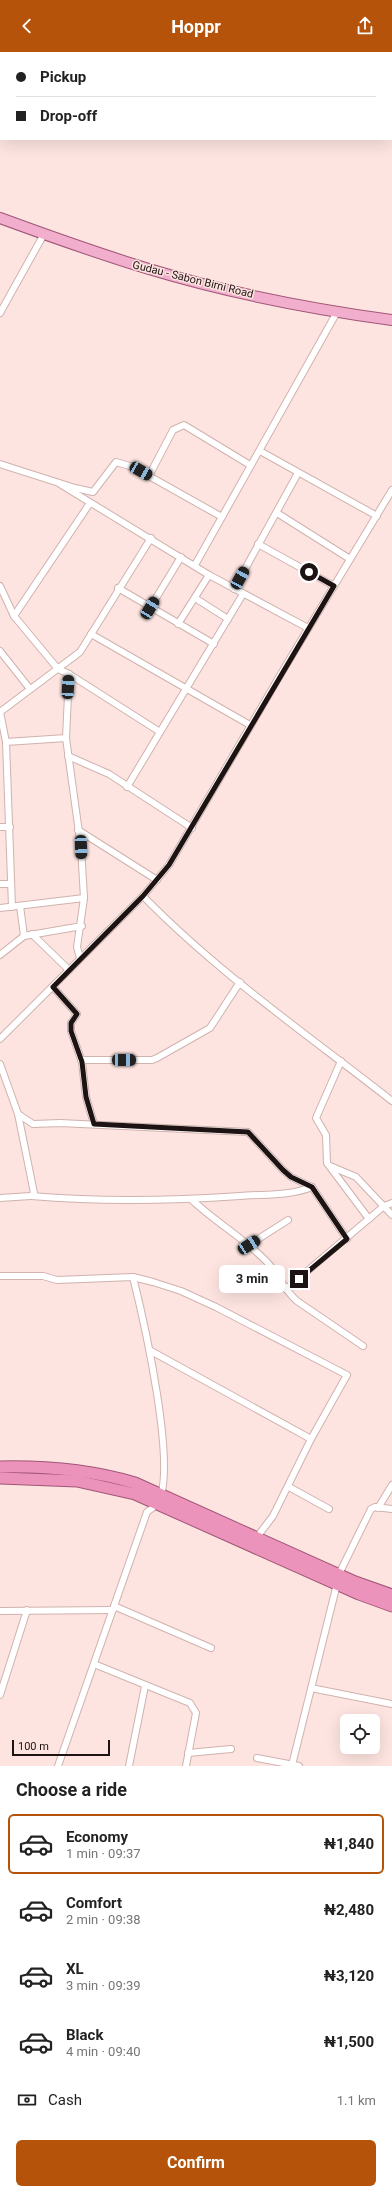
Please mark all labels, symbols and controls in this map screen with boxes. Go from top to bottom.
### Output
icon: back [16,15,38,37]
icon: share [354,15,376,37]
text: Hoppr [171,16,221,37]
text: Pickup [40,68,86,86]
text: Drop-off [40,107,97,125]
street label: Gudau - Sabon Birni Road [131,258,255,301]
car [128,460,154,482]
route start [300,563,318,581]
car [229,565,251,591]
car [139,595,161,621]
car [61,675,75,699]
car [75,835,87,859]
car [112,1054,136,1066]
car [236,1233,262,1257]
callout: 3 min [219,1265,285,1293]
route end [290,1270,308,1288]
text: 3 min [236,1271,268,1286]
map controls [340,1714,380,1754]
button: locate [340,1714,380,1754]
scale bar [12,1738,110,1757]
text: 100 m [18,1740,49,1753]
text: Choose a ride [16,1779,127,1800]
icon: car [18,1826,54,1862]
text: Economy [66,1828,128,1846]
text: ₦1,840 [324,1835,374,1853]
text: 1 min · 09:37 [66,1846,141,1861]
icon: car [18,1892,54,1928]
text: Comfort [66,1894,122,1912]
text: ₦2,480 [324,1901,374,1919]
text: 2 min · 09:38 [66,1912,141,1927]
icon: car [18,1958,54,1994]
text: XL [66,1960,84,1978]
text: ₦3,120 [324,1967,374,1985]
text: 3 min · 09:39 [66,1978,141,1993]
icon: car [18,2024,54,2060]
text: Black [66,2026,103,2044]
text: ₦1,500 [324,2033,374,2051]
text: 4 min · 09:40 [66,2044,141,2059]
icon: cash [16,2089,38,2111]
text: Cash [48,2091,82,2109]
text: 1.1 km [337,2093,376,2108]
button: Confirm [16,2140,376,2186]

